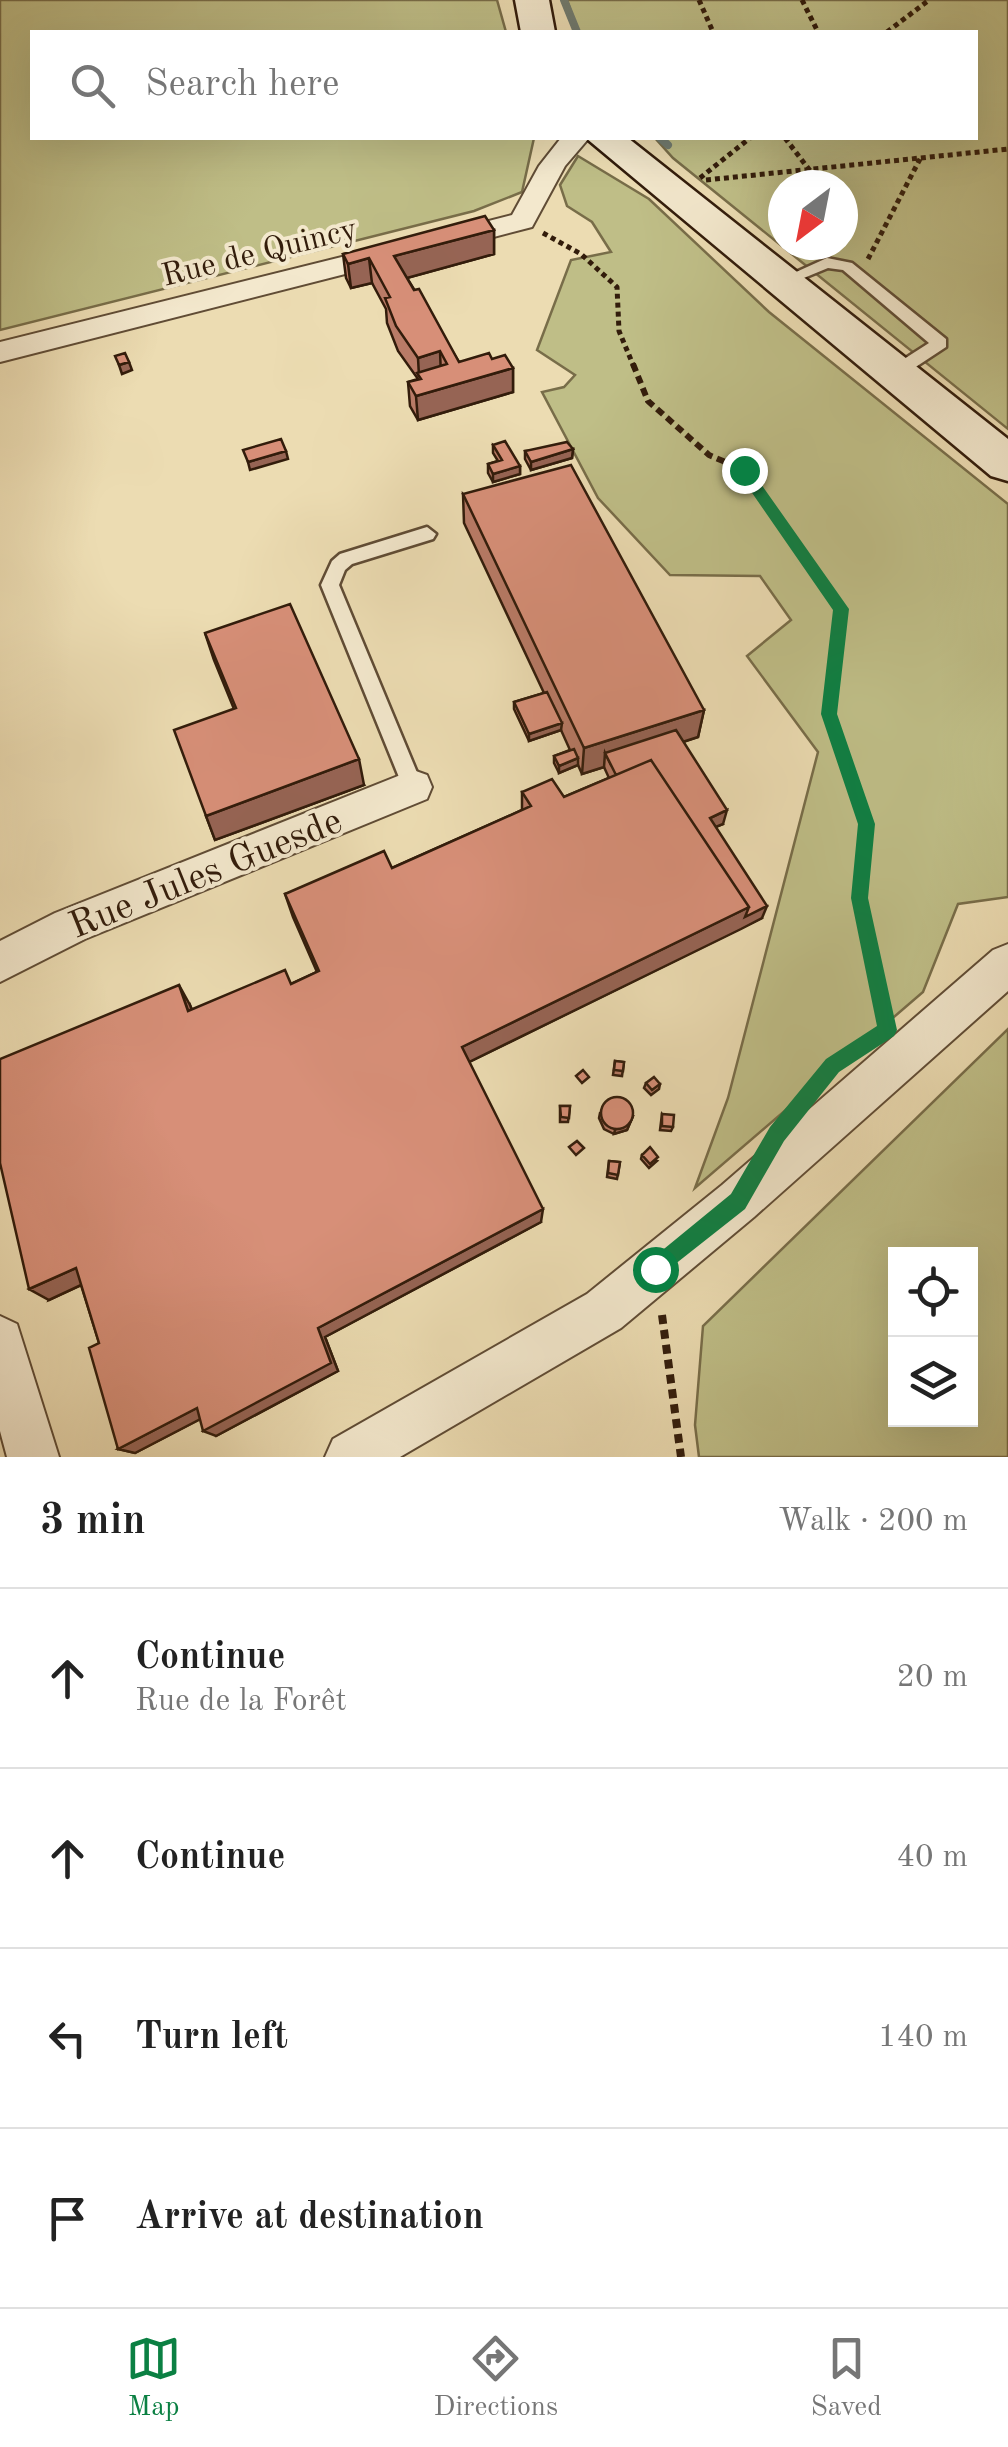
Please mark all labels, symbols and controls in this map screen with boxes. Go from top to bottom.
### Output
search box [30,30,978,140]
icon: search [65,58,120,113]
text: Search here [145,66,340,104]
north arrow [768,170,858,260]
street label: Rue de Quincy [159,214,361,294]
route end [722,448,768,494]
street label: Rue Jules Guesde [64,803,348,947]
route start [633,1247,679,1293]
map controls [888,1247,978,1427]
button: locate [888,1247,978,1337]
button: layers [888,1337,978,1427]
text: 3 min [40,1501,146,1543]
text: Walk · 200 m [778,1506,968,1538]
text: Continue [135,1639,285,1677]
icon: ahead [40,1651,95,1706]
text: 20 m [897,1662,968,1694]
text: Rue de la Forêt [135,1686,347,1718]
icon: ahead [40,1831,95,1886]
text: Continue [135,1839,285,1877]
text: 40 m [897,1842,968,1874]
icon: left [40,2011,95,2066]
text: Turn left [135,2019,288,2057]
text: 140 m [878,2022,968,2054]
icon: arrive [40,2191,95,2246]
text: Arrive at destination [135,2199,484,2237]
tab: Map [126,2331,181,2426]
tab: Directions [434,2331,558,2426]
tab: Saved [810,2331,882,2426]

